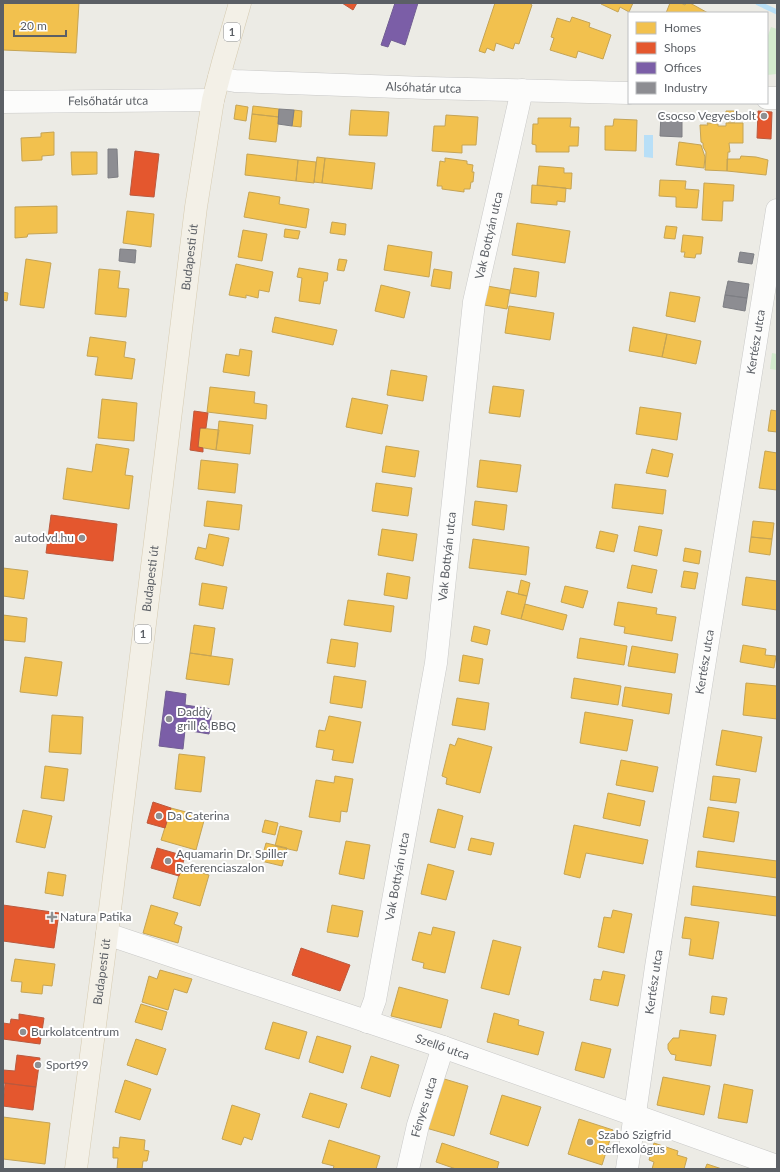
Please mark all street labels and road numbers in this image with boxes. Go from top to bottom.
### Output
road number: 1 [224,23,240,41]
street label: Alsóhatár utca [385,79,462,96]
street label: Felsőhatár utca [68,93,148,108]
street label: Vak Bottyán utca [471,190,506,281]
street label: Budapesti út [178,222,201,291]
street label: Kertész utca [743,308,768,375]
street label: Vak Bottyán utca [435,511,459,602]
street label: Budapesti út [138,544,162,613]
road number: 1 [135,625,151,643]
street label: Kertész utca [692,628,717,695]
street label: Vak Bottyán utca [382,831,412,922]
street label: Budapesti út [90,937,113,1006]
street label: Kertész utca [641,948,666,1015]
street label: Szellő utca [414,1030,472,1063]
street label: Fényes utca [407,1075,440,1139]

